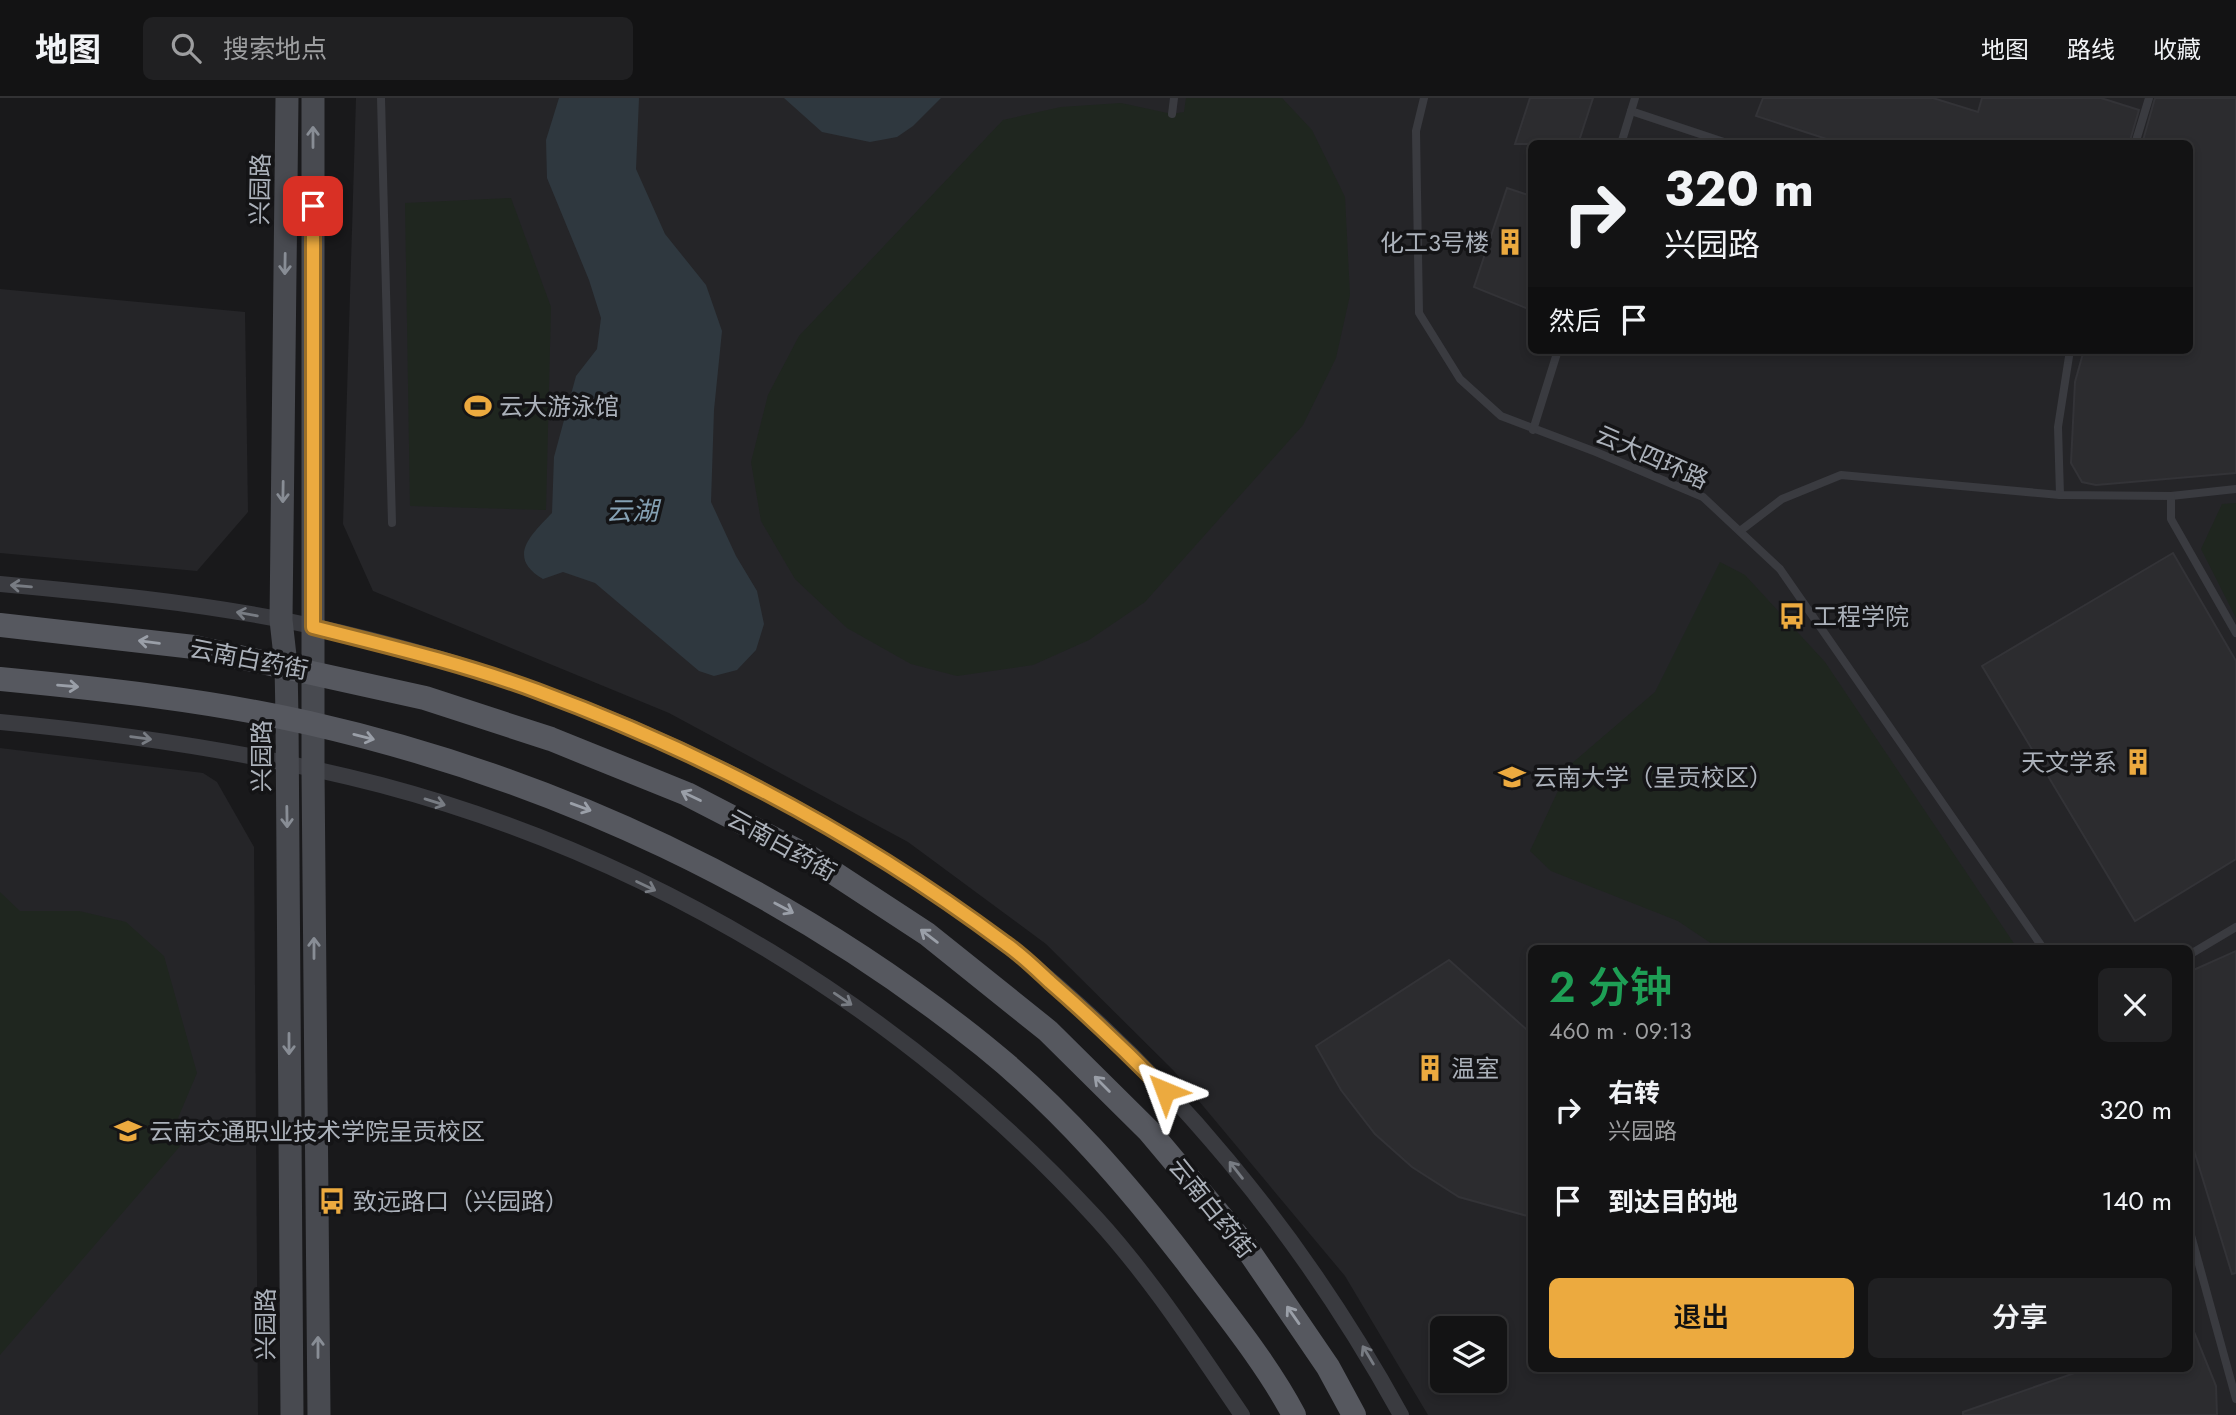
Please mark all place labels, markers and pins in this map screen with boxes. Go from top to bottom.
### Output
pin [283,176,343,236]
place label: 化工3号楼 [1380,225,1489,260]
building icon: 化工3号楼 [1495,227,1525,257]
place label: 云大游泳馆 [499,389,619,424]
sports icon: 云大游泳馆 [463,391,493,421]
place label: 工程学院 [1813,599,1909,634]
bus stop icon: 工程学院 [1777,601,1807,631]
place label: 天文学系 [2021,745,2117,780]
building icon: 天文学系 [2123,747,2153,777]
place label: 云南大学（呈贡校区） [1533,760,1773,795]
school or university icon: 云南大学（呈贡校区） [1497,762,1527,792]
place label: 温室 [1451,1051,1499,1086]
building icon: 温室 [1415,1053,1445,1083]
place label: 云南交通职业技术学院呈贡校区 [149,1114,485,1149]
school or university icon: 云南交通职业技术学院呈贡校区 [113,1116,143,1146]
place label: 致远路口（兴园路） [353,1184,569,1219]
bus stop icon: 致远路口（兴园路） [317,1186,347,1216]

